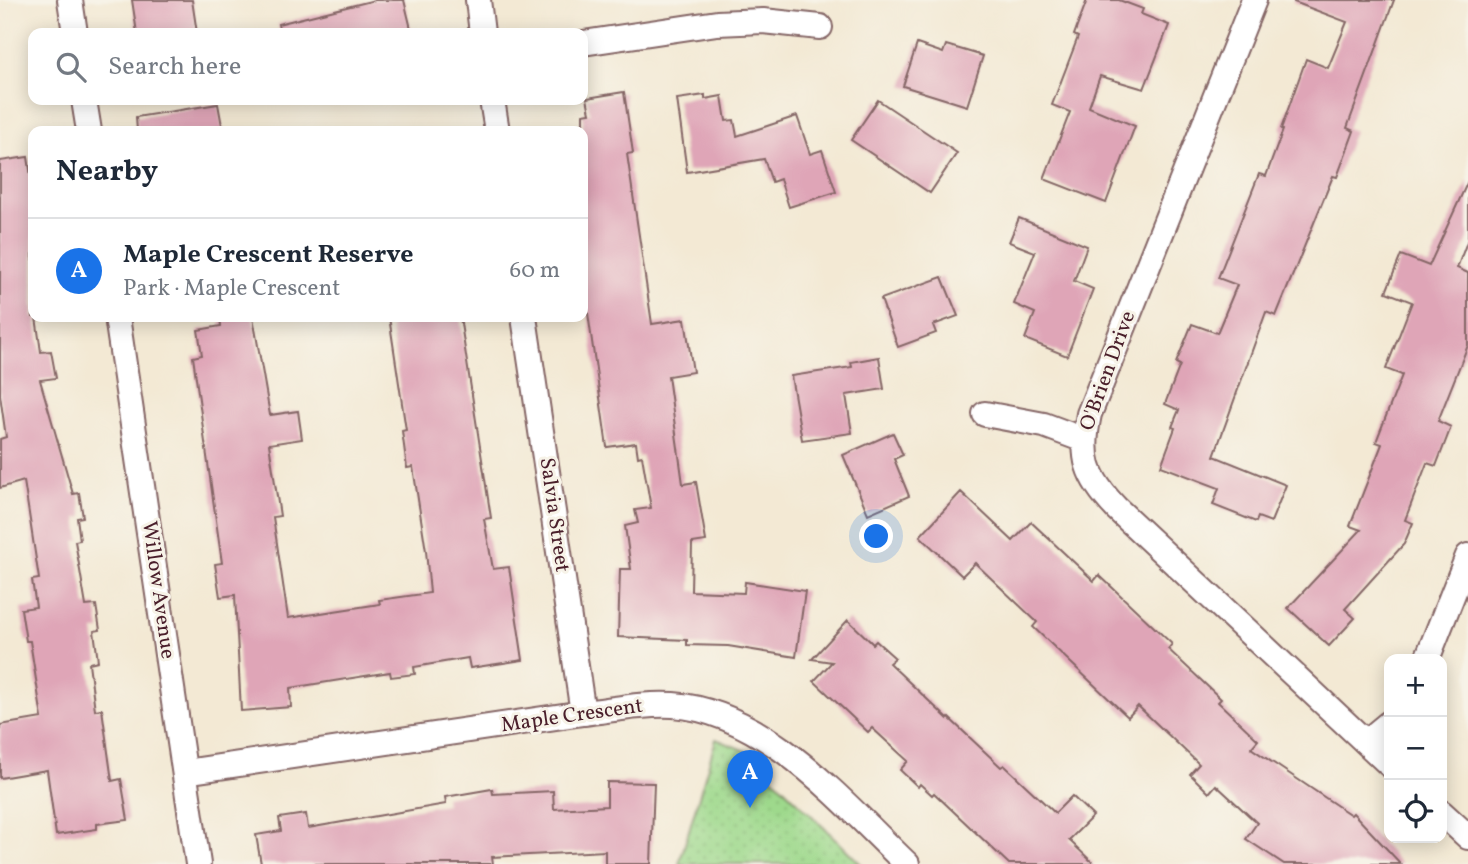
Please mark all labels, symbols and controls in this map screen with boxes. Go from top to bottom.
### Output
search box [28,28,588,105]
icon: search [52,48,90,86]
text: Search here [108,49,241,85]
text: Nearby [56,151,158,193]
text: Maple Crescent Reserve [123,237,414,273]
text: A [71,255,87,287]
text: 60 m [510,255,560,287]
text: Park · Maple Crescent [123,273,340,305]
street label: O'Brien Drive [1073,307,1143,435]
street label: Salvia Street [532,456,576,574]
street label: Willow Avenue [134,519,182,661]
your location [859,519,893,553]
map controls [1384,654,1447,843]
button: + [1384,654,1447,717]
street label: Maple Crescent [499,692,645,740]
button: − [1384,717,1447,780]
pin: A [727,750,773,808]
button: locate [1384,780,1447,843]

